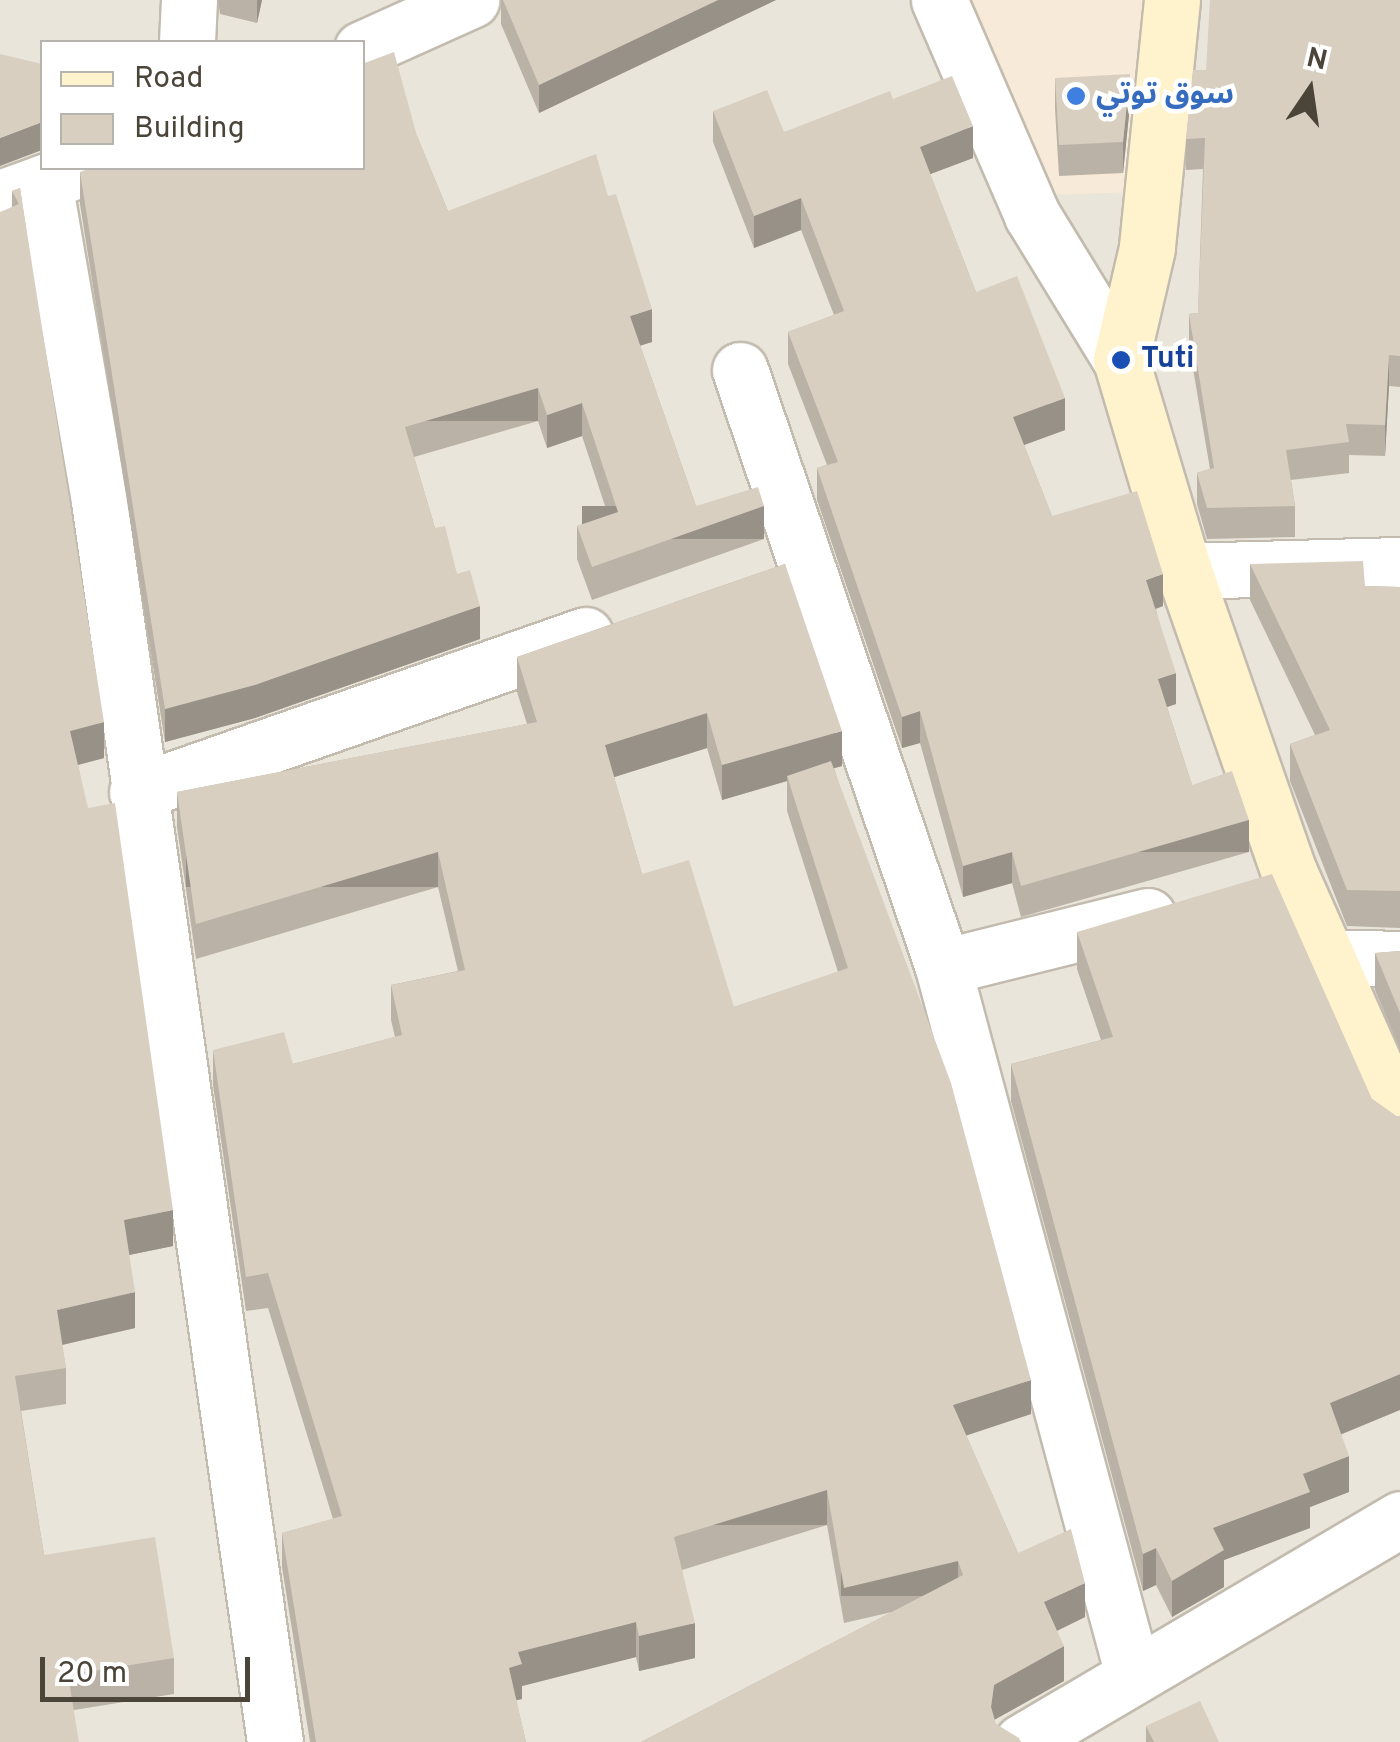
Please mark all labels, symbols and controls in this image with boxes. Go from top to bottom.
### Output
legend [40,40,365,170]
north arrow [1260,40,1360,140]
text: N [1303,41,1331,81]
text: Road [134,61,203,98]
place label: سوق توتي [1096,78,1234,114]
marker: سوق توتي [1065,85,1087,107]
text: Building [134,111,245,148]
place label: Tuti [1141,342,1194,378]
marker: Tuti [1110,349,1132,371]
scale bar [45,1637,255,1699]
text: 20 m [57,1656,127,1693]

